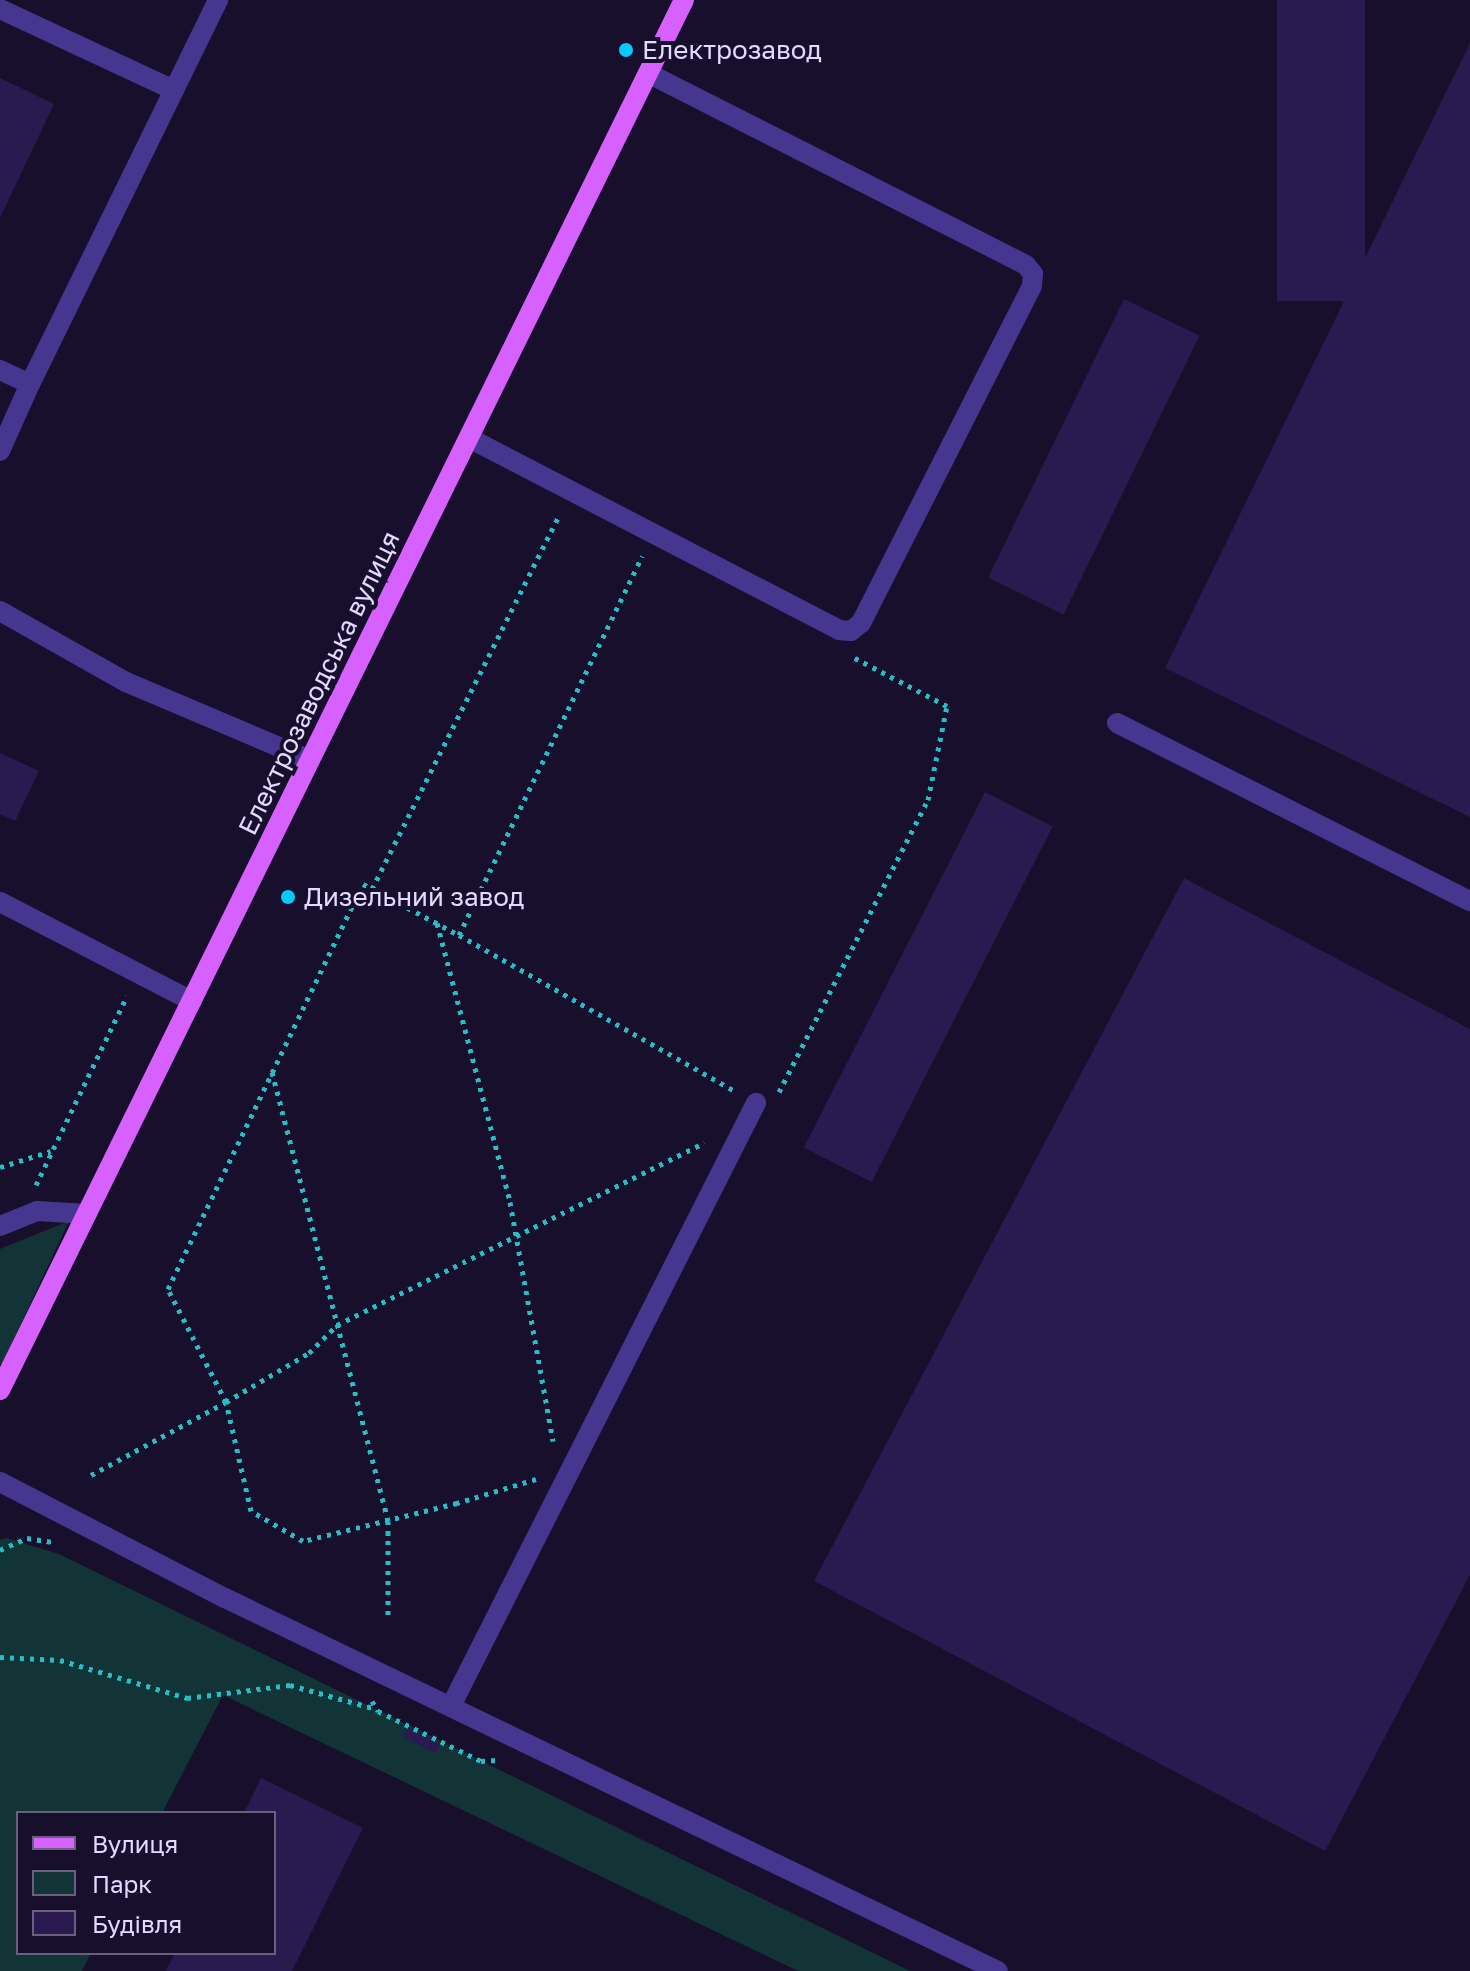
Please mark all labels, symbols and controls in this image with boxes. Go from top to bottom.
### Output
place label: Електрозавод [642,34,822,66]
marker: Електрозавод [617,41,635,59]
street label: Електрозаводська вулиця [232,526,406,840]
place label: Дизельний завод [304,881,524,913]
marker: Дизельний завод [279,888,297,906]
legend [16,1811,276,1955]
text: Вулиця [92,1829,178,1858]
text: Парк [92,1869,152,1898]
text: Будівля [92,1909,182,1938]

